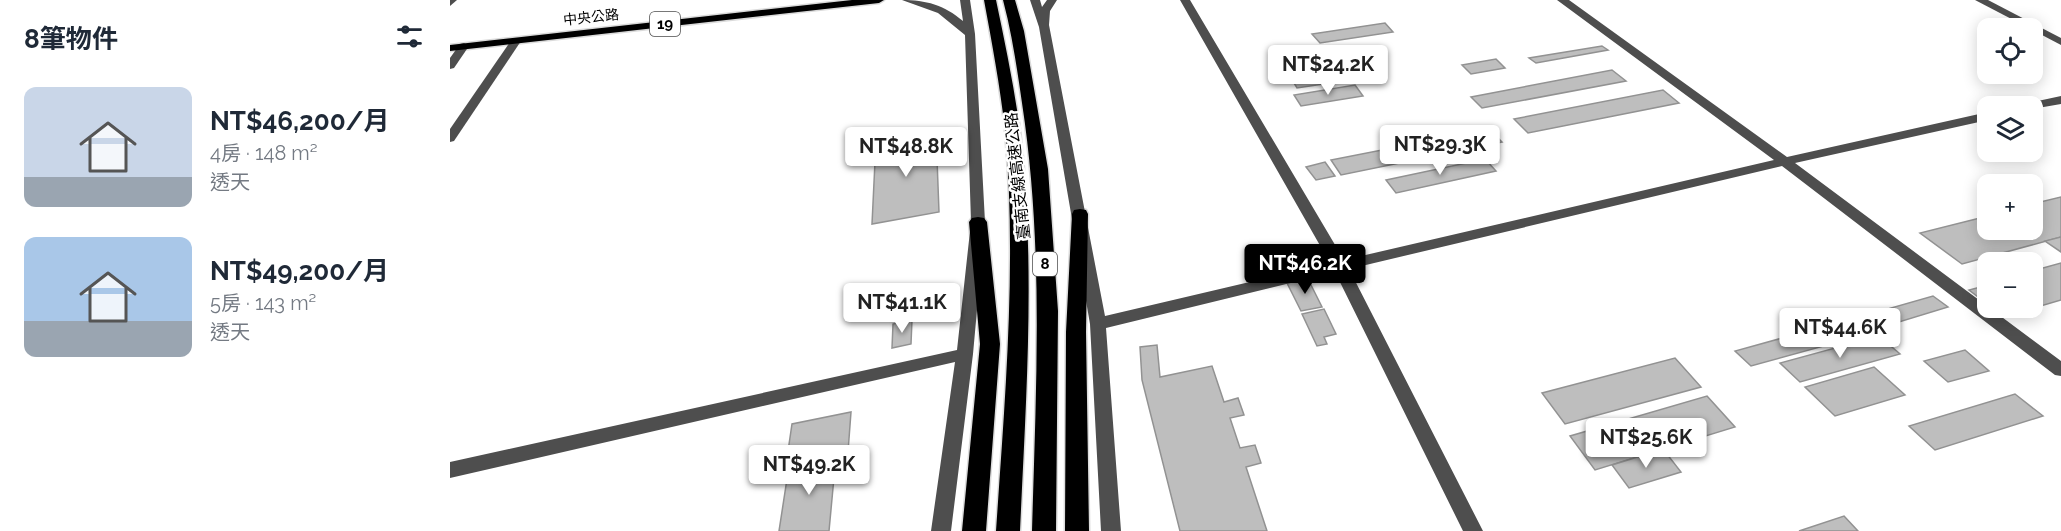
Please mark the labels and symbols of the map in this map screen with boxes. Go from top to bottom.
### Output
street label: 中央公路 [562,6,620,28]
road number: 19 [650,12,680,36]
pin: NT$24.2K [1266,45,1390,96]
street label: 臺南支線高速公路 [1001,111,1034,241]
pin: NT$29.3K [1378,125,1502,176]
pin: NT$48.8K [844,127,968,178]
pin: NT$46.2K [1243,244,1367,295]
road number: 8 [1033,252,1057,276]
pin: NT$41.1K [840,283,964,334]
pin: NT$44.6K [1778,308,1902,359]
pin: NT$25.6K [1584,418,1708,469]
pin: NT$49.2K [747,445,871,496]

